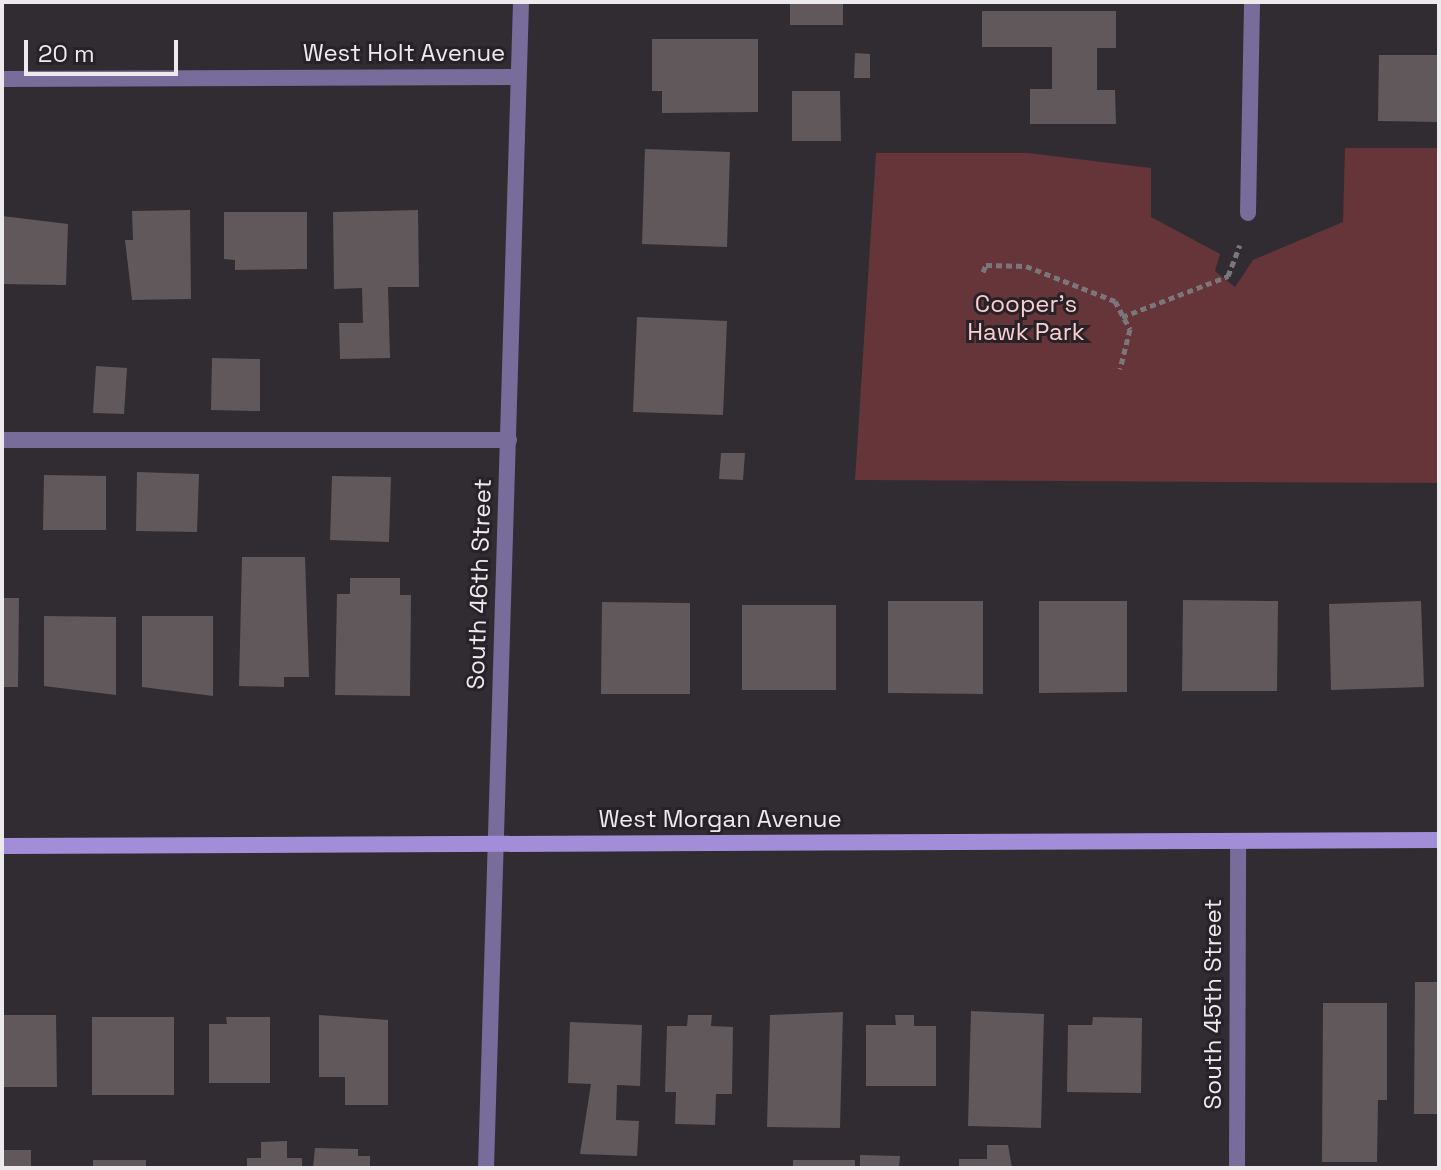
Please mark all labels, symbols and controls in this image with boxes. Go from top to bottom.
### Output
scale bar [28,24,182,74]
text: 20 m [38,38,95,69]
street label: West Holt Avenue [303,39,505,67]
park label: Cooper's Hawk Park [967,290,1085,346]
street label: South 46th Street [461,478,497,690]
street label: West Morgan Avenue [598,805,842,833]
street label: South 45th Street [1199,899,1227,1109]

